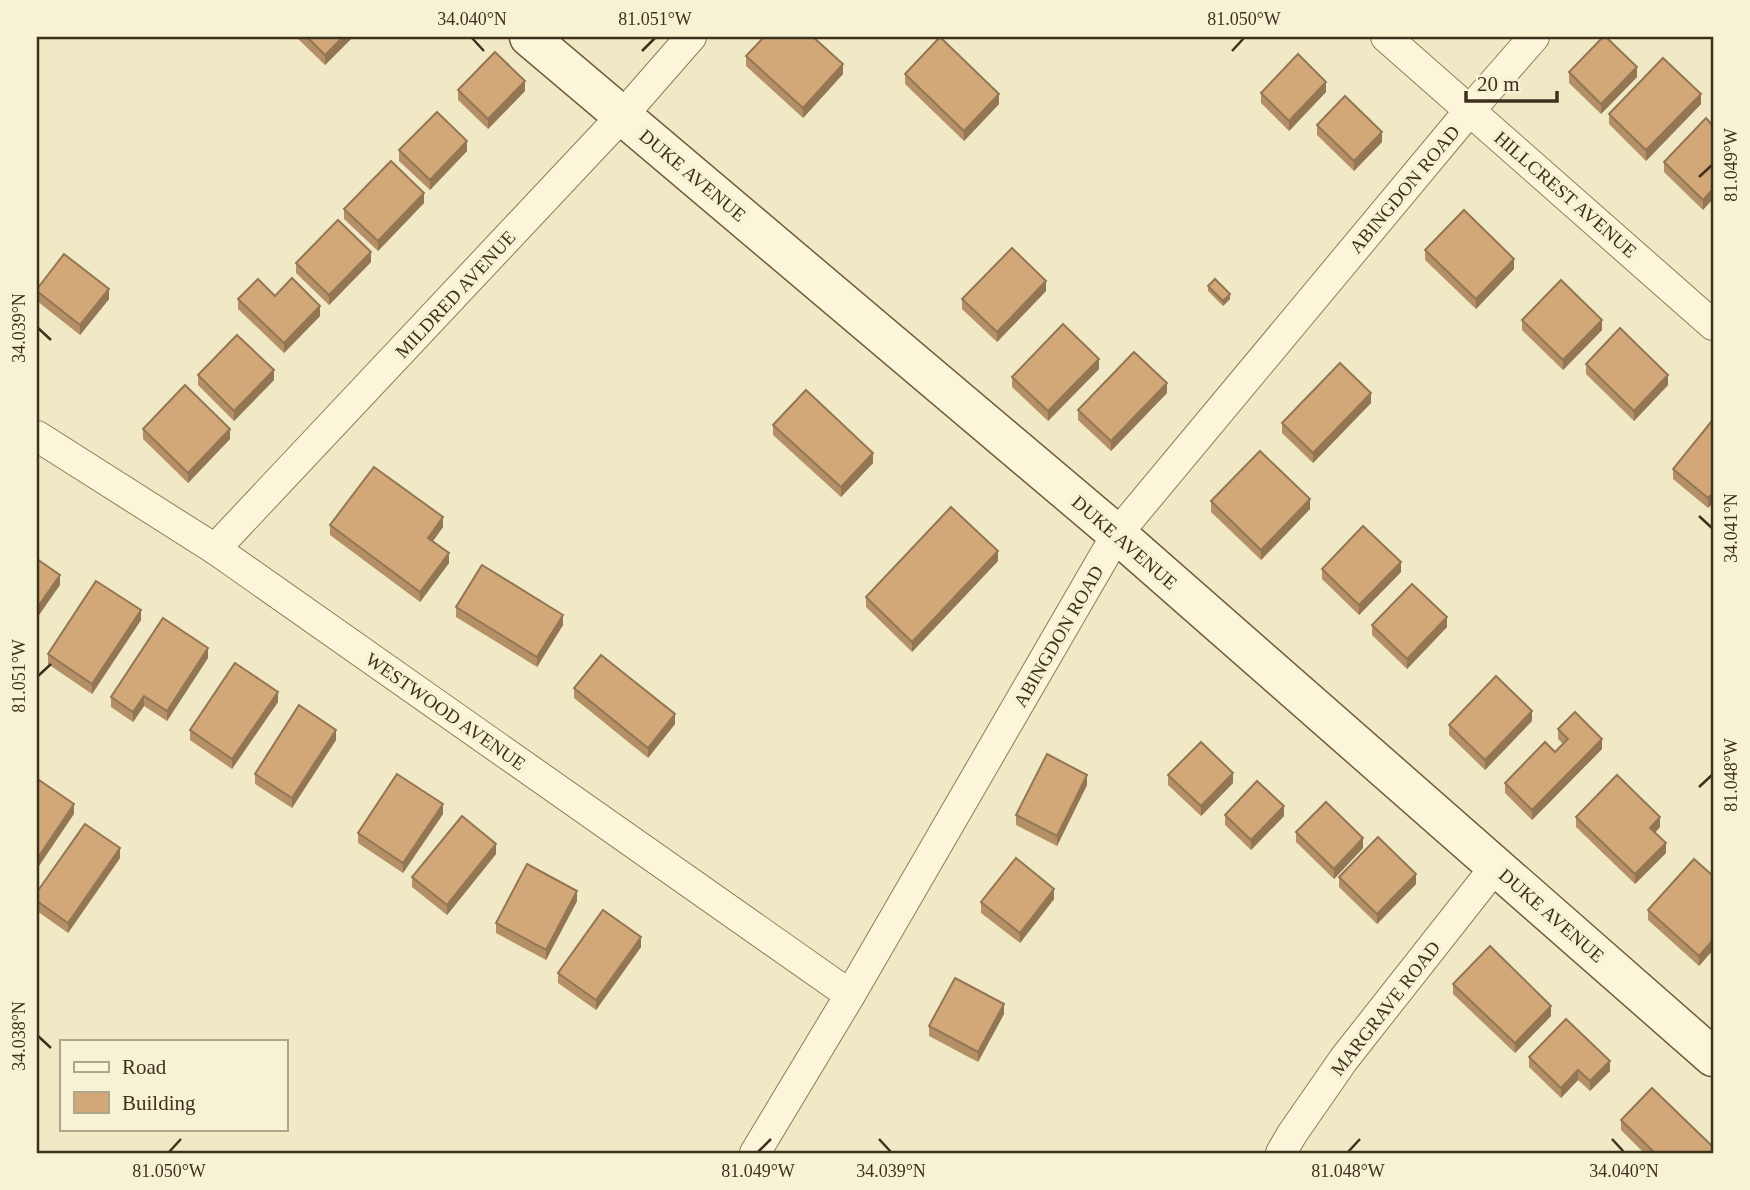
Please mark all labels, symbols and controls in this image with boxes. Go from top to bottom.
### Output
text: 34.040°N [437,9,507,29]
text: 81.051°W [618,9,692,29]
text: 81.050°W [1207,9,1281,29]
scale bar [1466,60,1558,104]
text: 20 m [1477,72,1520,96]
street label: ABINGDON ROAD [1345,121,1464,257]
street label: DUKE AVENUE [635,125,750,226]
street label: HILLCREST AVENUE [1490,127,1641,262]
text: 81.049°W [1721,128,1741,202]
street label: MILDRED AVENUE [391,227,520,362]
text: 34.039°N [9,293,29,363]
street label: DUKE AVENUE [1068,491,1181,594]
text: 34.041°N [1721,493,1741,563]
street label: ABINGDON ROAD [1009,562,1108,711]
text: 81.051°W [9,639,29,713]
street label: WESTWOOD AVENUE [362,648,530,775]
text: 81.048°W [1721,738,1741,812]
street label: DUKE AVENUE [1495,864,1608,967]
street label: MARGRAVE ROAD [1326,937,1444,1080]
text: 34.038°N [9,1001,29,1071]
legend [60,1040,287,1130]
text: Road [122,1055,167,1079]
text: Building [122,1091,196,1115]
text: 81.050°W [132,1161,206,1181]
text: 81.049°W [721,1161,795,1181]
text: 34.039°N [856,1161,926,1181]
text: 81.048°W [1311,1161,1385,1181]
text: 34.040°N [1589,1161,1659,1181]

